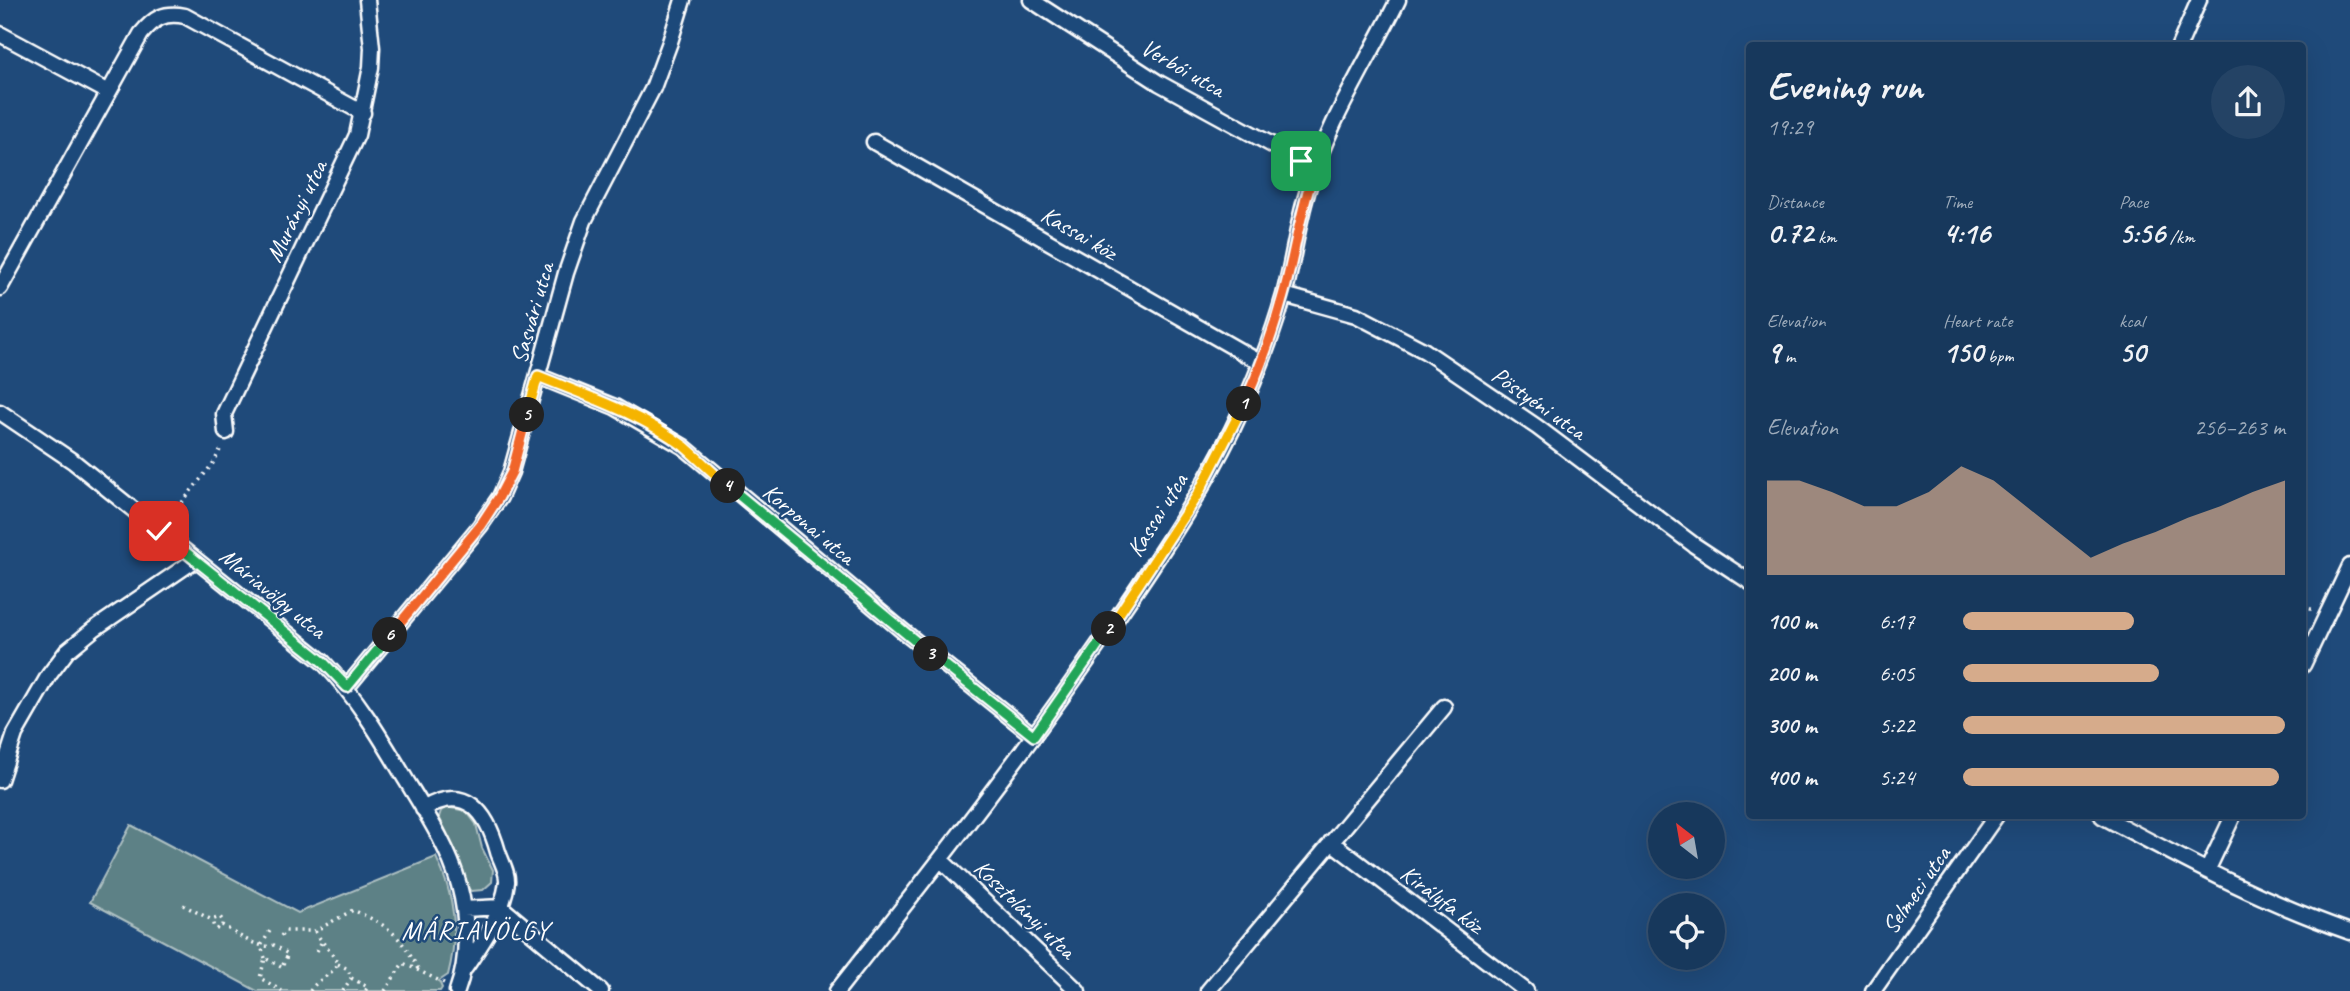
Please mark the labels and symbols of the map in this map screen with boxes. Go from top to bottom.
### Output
street label: Verbói utca [1136,32,1232,105]
pin [1271,131,1331,191]
street label: Murányi utca [259,153,334,267]
street label: Kassai köz [1036,199,1124,268]
street label: Sasvári utca [503,257,561,367]
street label: Pöstyéni utca [1486,360,1594,448]
pin: 1 [1226,386,1262,422]
pin: 5 [510,398,544,432]
street label: Kassai utca [1120,467,1195,562]
pin: 4 [710,468,746,504]
street label: Korponai utca [757,477,863,573]
pin [129,501,189,561]
street label: Máriavölgy utca [214,541,333,646]
pin: 2 [1092,612,1126,646]
pin: 6 [372,618,408,652]
pin: 3 [914,636,948,672]
north arrow [1648,802,1726,878]
street label: Selmeci utca [1875,839,1958,940]
street label: Kosztolányi utca [968,853,1084,967]
street label: Királyfa köz [1395,858,1491,941]
district label: MÁRIAVÖLGY [401,914,553,947]

